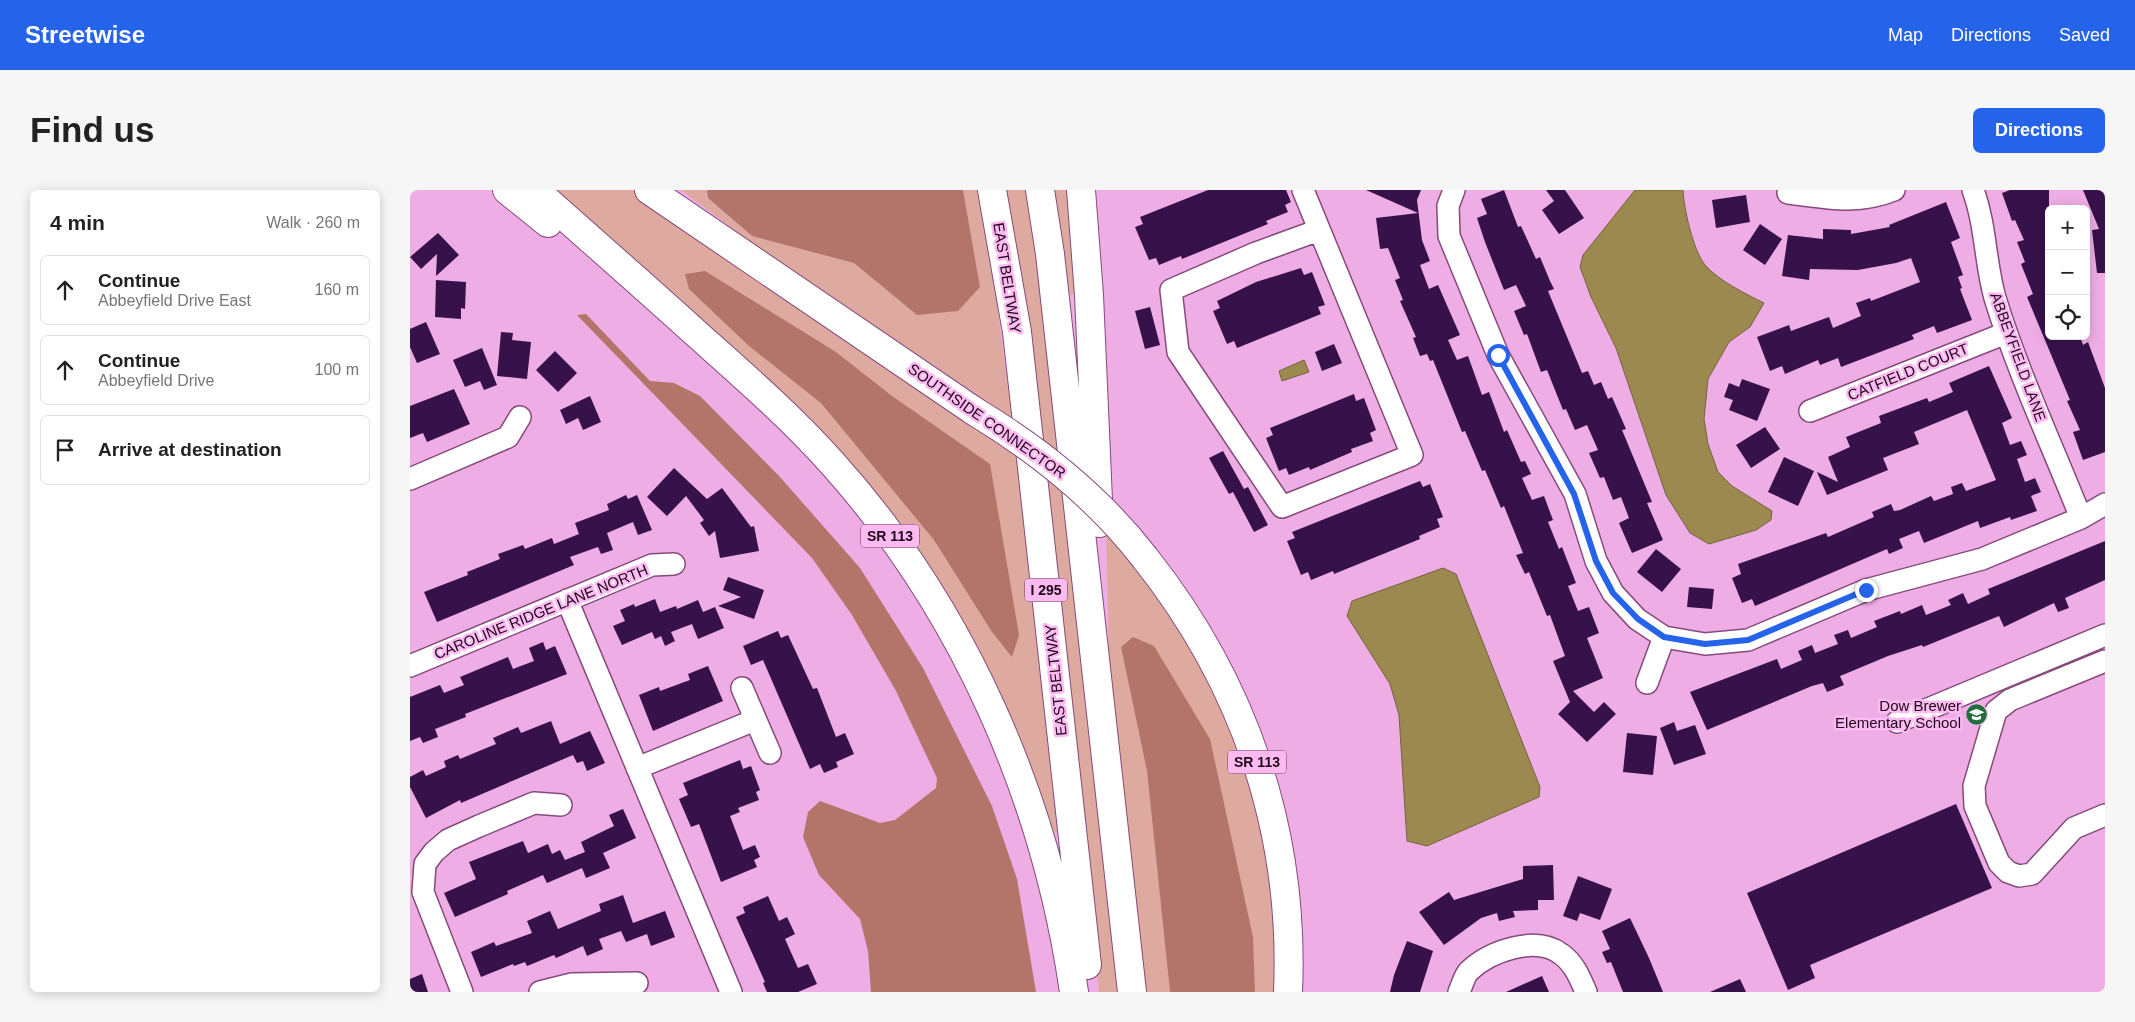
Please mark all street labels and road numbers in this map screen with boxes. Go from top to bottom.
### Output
street label: EAST BELTWAY [990,221,1025,335]
street label: ABBEYFIELD LANE [1987,290,2050,424]
street label: CATFIELD COURT [1845,340,1971,404]
street label: SOUTHSIDE CONNECTOR [905,360,1069,482]
road number: SR 113 [861,524,919,548]
street label: CAROLINE RIDGE LANE NORTH [431,561,650,662]
road number: I 295 [1025,578,1067,602]
street label: EAST BELTWAY [1041,623,1070,737]
road number: SR 113 [1228,750,1286,774]

